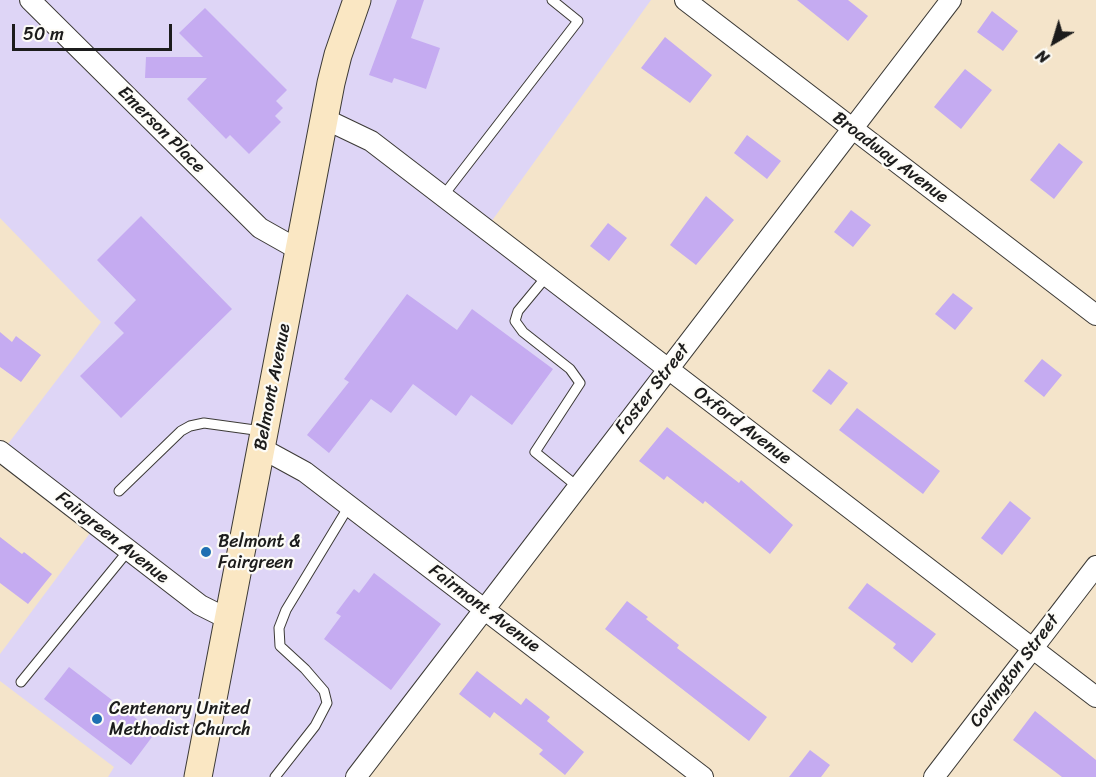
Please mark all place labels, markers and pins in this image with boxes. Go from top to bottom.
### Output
place label: Belmont & Fairgreen [218,531,300,574]
marker: Belmont & Fairgreen [199,545,213,559]
place label: Centenary United Methodist Church [109,698,251,740]
marker: Centenary United Methodist Church [90,712,104,726]

